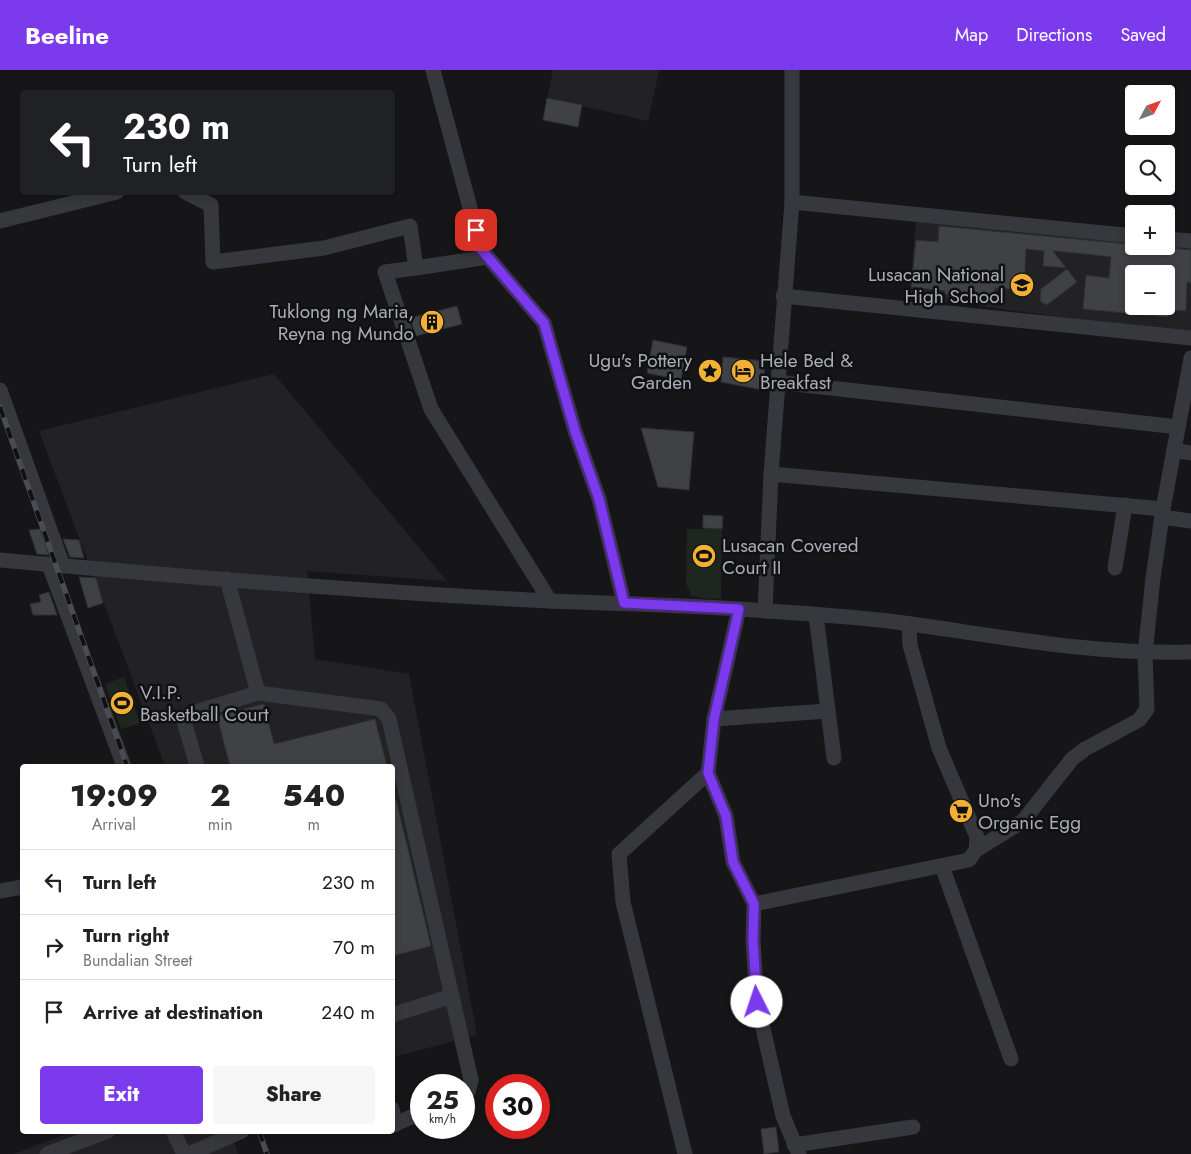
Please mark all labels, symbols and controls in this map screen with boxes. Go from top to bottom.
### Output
text: Beeline [25,18,109,53]
text: Map [955,22,988,48]
text: Directions [1016,22,1092,48]
text: Saved [1120,22,1166,48]
north arrow [1125,85,1175,135]
map controls [1125,85,1175,315]
text: 230 m [123,102,230,152]
icon: left [40,110,105,175]
button: search [1125,145,1175,195]
text: Turn left [123,148,197,180]
button: + [1125,205,1175,255]
pin [455,209,497,251]
icon: arrive [462,216,490,244]
place label: Lusacan National High School [868,261,1004,310]
button: − [1125,265,1175,315]
school or university icon: Lusacan National High School [1009,272,1035,298]
place label: Tuklong ng Maria, Reyna ng Mundo [270,298,414,347]
building icon: Tuklong ng Maria, Reyna ng Mundo [419,309,445,335]
place label: Ugu's Pottery Garden [588,347,693,396]
place label: Hele Bed & Breakfast [760,347,853,396]
place icon: Ugu's Pottery Garden [697,358,723,384]
hotel icon: Hele Bed & Breakfast [730,358,756,384]
place label: Lusacan Covered Court II [722,532,859,581]
sports icon: Lusacan Covered Court II [691,543,717,569]
place label: V.I.P. Basketball Court [140,679,269,728]
sports icon: V.I.P. Basketball Court [109,690,135,716]
text: 19:09 [70,774,158,817]
text: 2 [210,774,230,817]
text: 540 [283,774,345,817]
place label: Uno's Organic Egg [978,787,1081,836]
supermarket icon: Uno's Organic Egg [948,798,974,824]
text: Arrival [92,813,136,836]
text: min [208,813,233,836]
text: m [308,813,320,836]
icon: left [40,868,68,896]
text: Turn left [83,869,156,896]
text: 230 m [322,869,375,896]
text: Turn right [83,922,169,949]
icon: right [40,933,68,961]
text: 70 m [333,934,375,961]
text: Bundalian Street [83,949,192,972]
position arrow [730,975,782,1027]
icon: arrive [40,998,68,1026]
text: Arrive at destination [83,999,263,1026]
text: 240 m [321,999,375,1026]
button: Exit [40,1066,203,1124]
button: Share [213,1066,375,1124]
speed limit sign: 30 [485,1074,550,1139]
text: 25 [426,1082,459,1118]
text: km/h [429,1110,456,1128]

